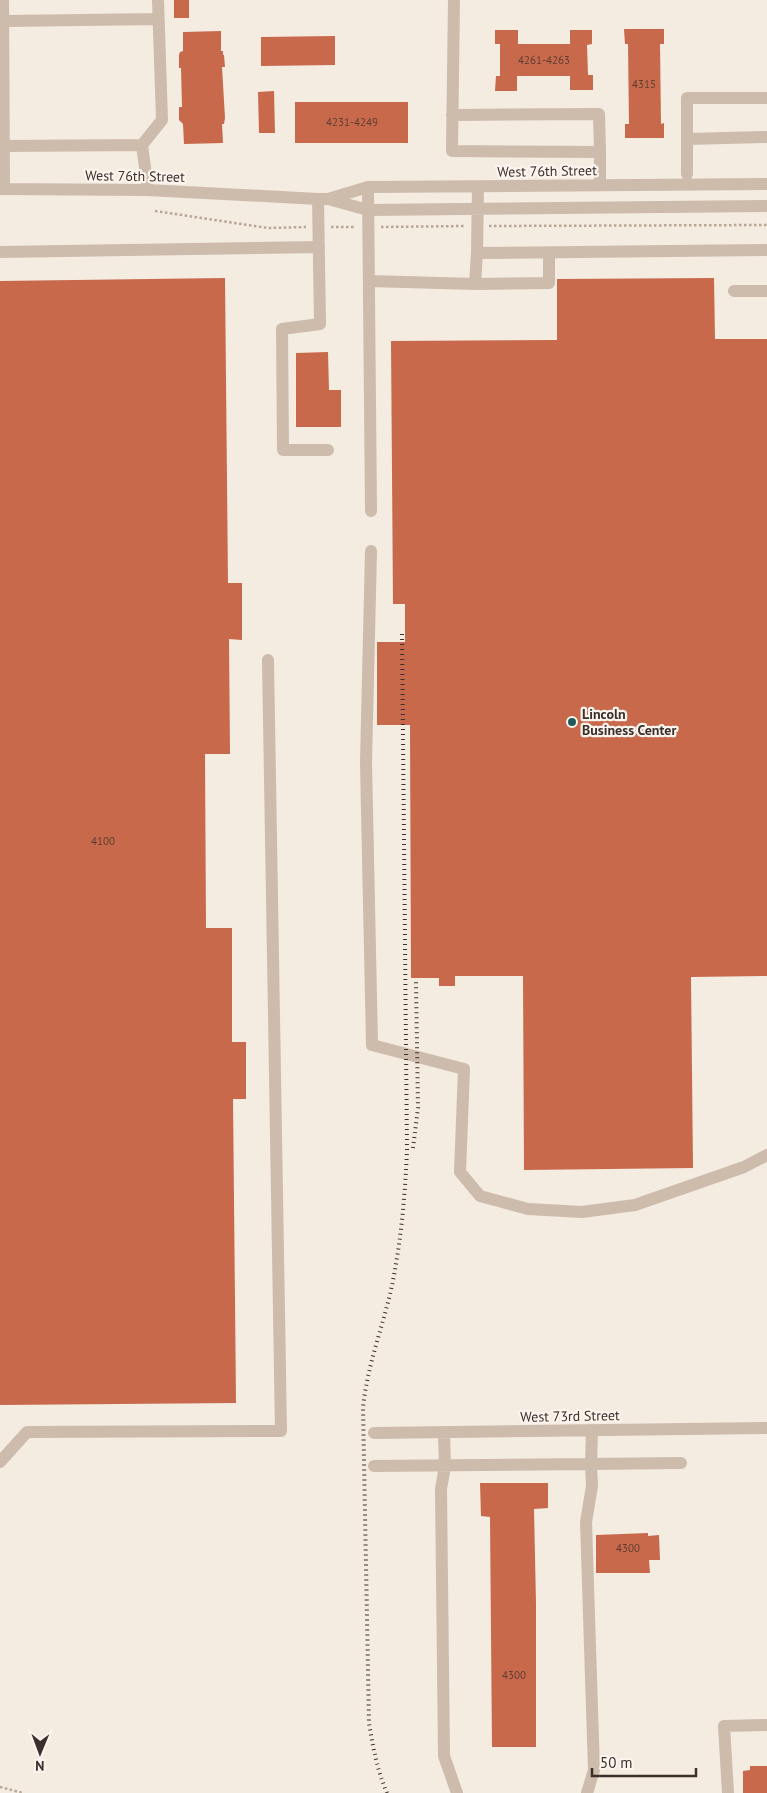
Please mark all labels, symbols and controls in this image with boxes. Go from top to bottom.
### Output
house number: 4261-4263 [518,53,570,67]
house number: 4315 [632,77,656,91]
house number: 4231-4249 [326,115,378,129]
street label: West 76th Street [497,161,597,181]
street label: West 76th Street [85,166,185,186]
place label: Lincoln Business Center [582,705,676,739]
marker: Lincoln Business Center [566,716,578,728]
house number: 4100 [91,834,115,848]
street label: West 73rd Street [520,1406,620,1426]
house number: 4300 [616,1541,640,1555]
house number: 4300 [502,1668,526,1682]
north arrow [15,1728,65,1778]
scale bar [592,1746,696,1778]
text: 50 m [600,1753,633,1772]
text: N [35,1757,45,1775]

